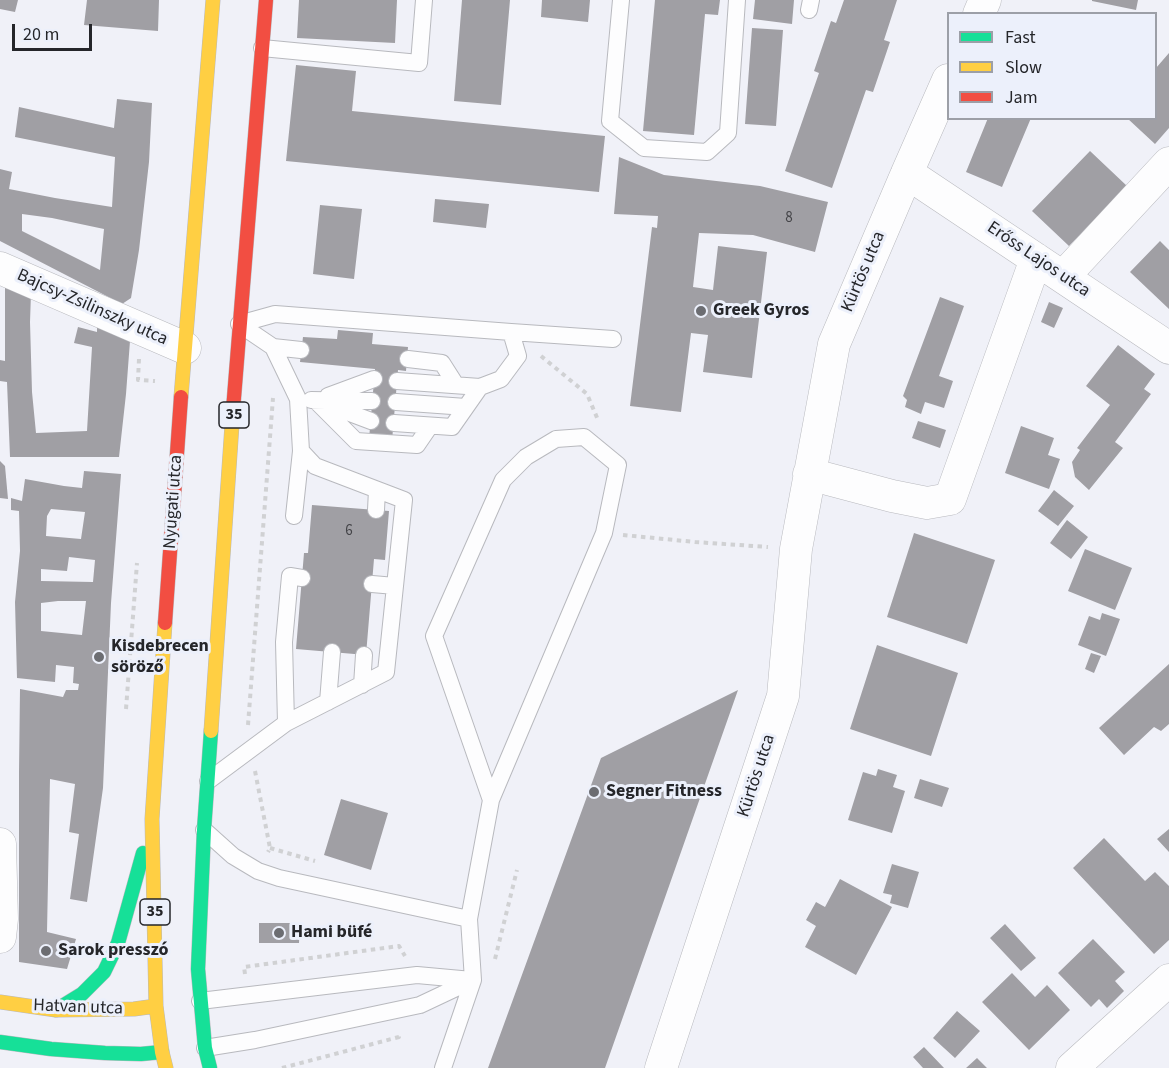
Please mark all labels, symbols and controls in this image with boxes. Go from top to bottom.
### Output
scale bar [15,12,94,50]
legend [947,12,1157,120]
text: 20 m [23,22,59,47]
text: Fast [1005,25,1036,50]
text: Slow [1005,55,1042,80]
text: Jam [1005,85,1038,110]
house number: 8 [785,210,793,228]
street label: Erőss Lajos utca [982,218,1094,302]
street label: Kürtös utca [837,228,891,316]
street label: Bajcsy-Zsilinszky utca [13,265,171,351]
place label: Greek Gyros [713,300,809,322]
marker: Greek Gyros [694,304,708,318]
road number: 35 [219,402,249,428]
street label: Nyugati utca [160,454,188,550]
house number: 6 [345,523,353,541]
place label: Kisdebrecen söröző [111,636,209,678]
marker: Kisdebrecen söröző [92,650,106,664]
street label: Kürtös utca [733,732,781,820]
place label: Segner Fitness [606,781,722,803]
marker: Segner Fitness [587,785,601,799]
road number: 35 [140,899,170,925]
place label: Hami büfé [291,922,372,944]
marker: Hami büfé [272,926,286,940]
place label: Sarok presszó [58,940,169,962]
marker: Sarok presszó [39,944,53,958]
street label: Hatvan utca [33,996,123,1020]

